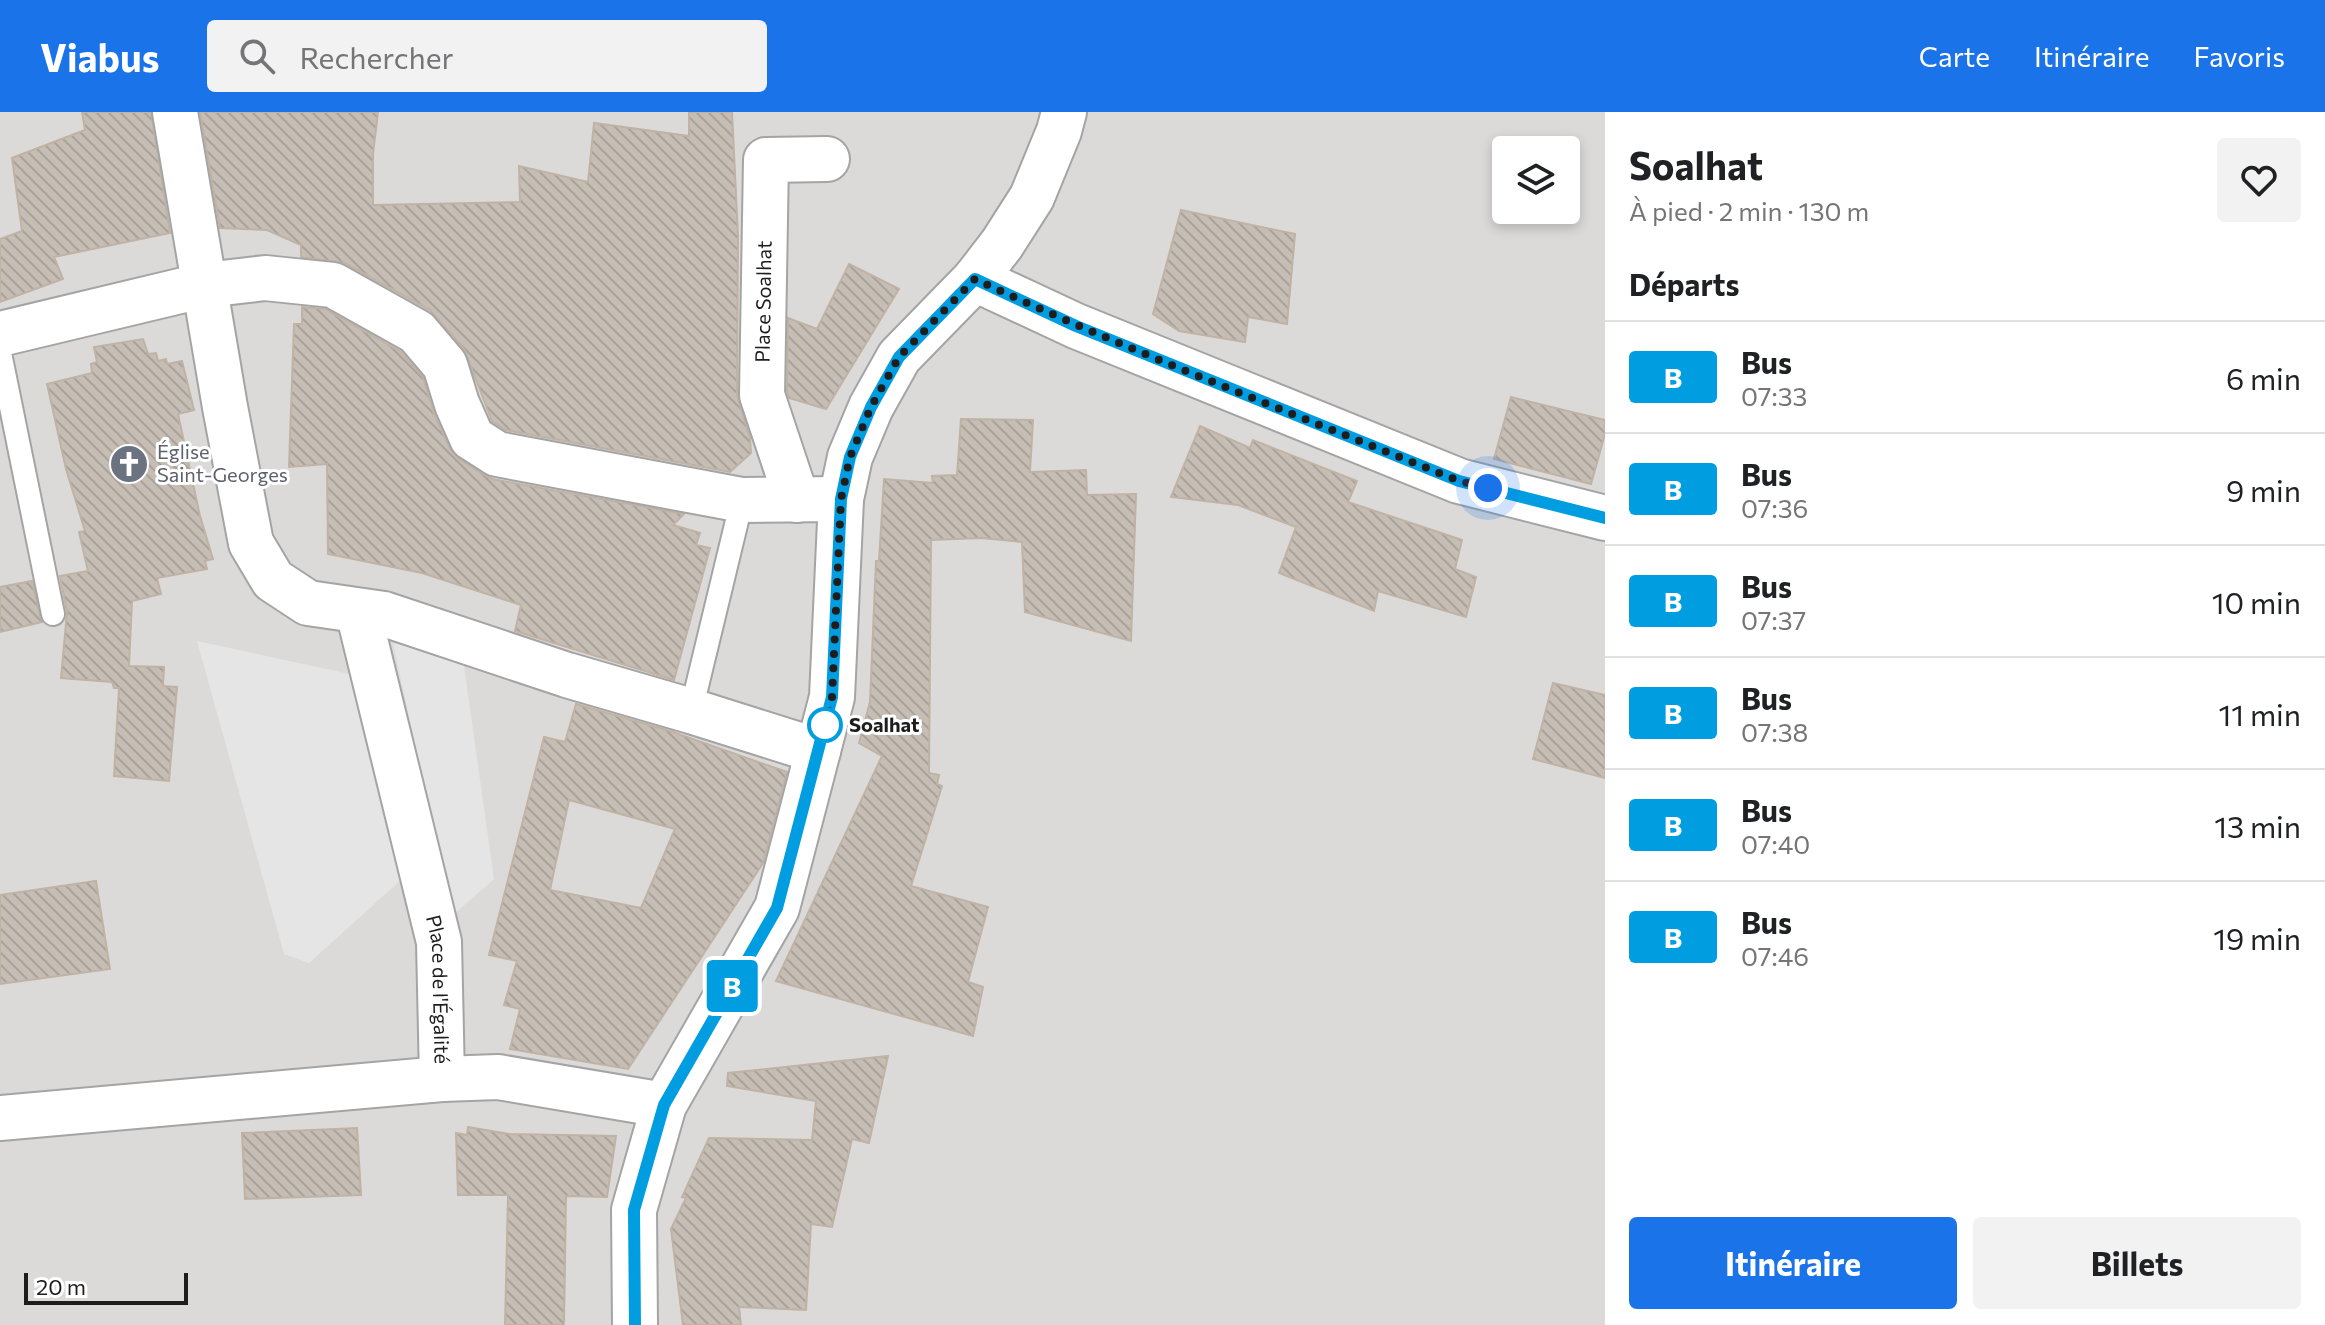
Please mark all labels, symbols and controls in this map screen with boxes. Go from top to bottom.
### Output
search box [207,20,767,92]
text: Viabus [40,33,159,80]
icon: search [235,34,279,78]
text: Rechercher [299,38,454,75]
text: Carte [1919,39,1990,73]
text: Itinéraire [2034,39,2149,73]
text: Favoris [2193,39,2285,73]
map controls [1492,136,1580,224]
button: layers [1492,136,1580,224]
button: heart [2217,138,2301,222]
text: Soalhat [1629,141,1763,188]
text: À pied · 2 min · 130 m [1629,195,1869,226]
street label: Place Soalhat [750,241,776,363]
text: Départs [1629,265,1739,302]
text: Bus [1741,343,1792,380]
text: 6 min [2226,359,2301,396]
text: B [1664,360,1682,394]
text: 07:33 [1741,380,1807,411]
place label: Église Saint-Georges [157,439,288,486]
church icon: Église Saint-Georges [108,443,150,485]
text: Bus [1741,455,1792,492]
your location [1468,468,1508,508]
text: 9 min [2226,471,2301,508]
text: B [1664,472,1682,506]
text: 07:36 [1741,492,1808,523]
text: Bus [1741,567,1792,604]
text: 10 min [2212,583,2301,620]
text: B [1664,584,1682,618]
text: 07:37 [1741,604,1806,635]
text: Bus [1741,679,1792,716]
text: 11 min [2219,695,2301,732]
text: B [1664,696,1682,730]
marker: Soalhat [808,708,842,742]
place label: Soalhat [849,712,920,736]
text: 07:38 [1741,716,1808,747]
text: Bus [1741,791,1792,828]
text: 13 min [2214,807,2301,844]
text: B [1664,808,1682,842]
text: 07:40 [1741,828,1810,859]
text: Bus [1741,903,1792,940]
street label: Place de l'Égalité [422,912,455,1064]
text: 19 min [2213,919,2301,956]
text: B [1664,920,1682,954]
text: 07:46 [1741,940,1809,971]
line badge: B [706,960,758,1012]
text: B [723,969,741,1003]
button: Itinéraire [1629,1217,1957,1309]
button: Billets [1973,1217,2301,1309]
scale bar [24,1269,188,1305]
text: 20 m [36,1273,86,1300]

